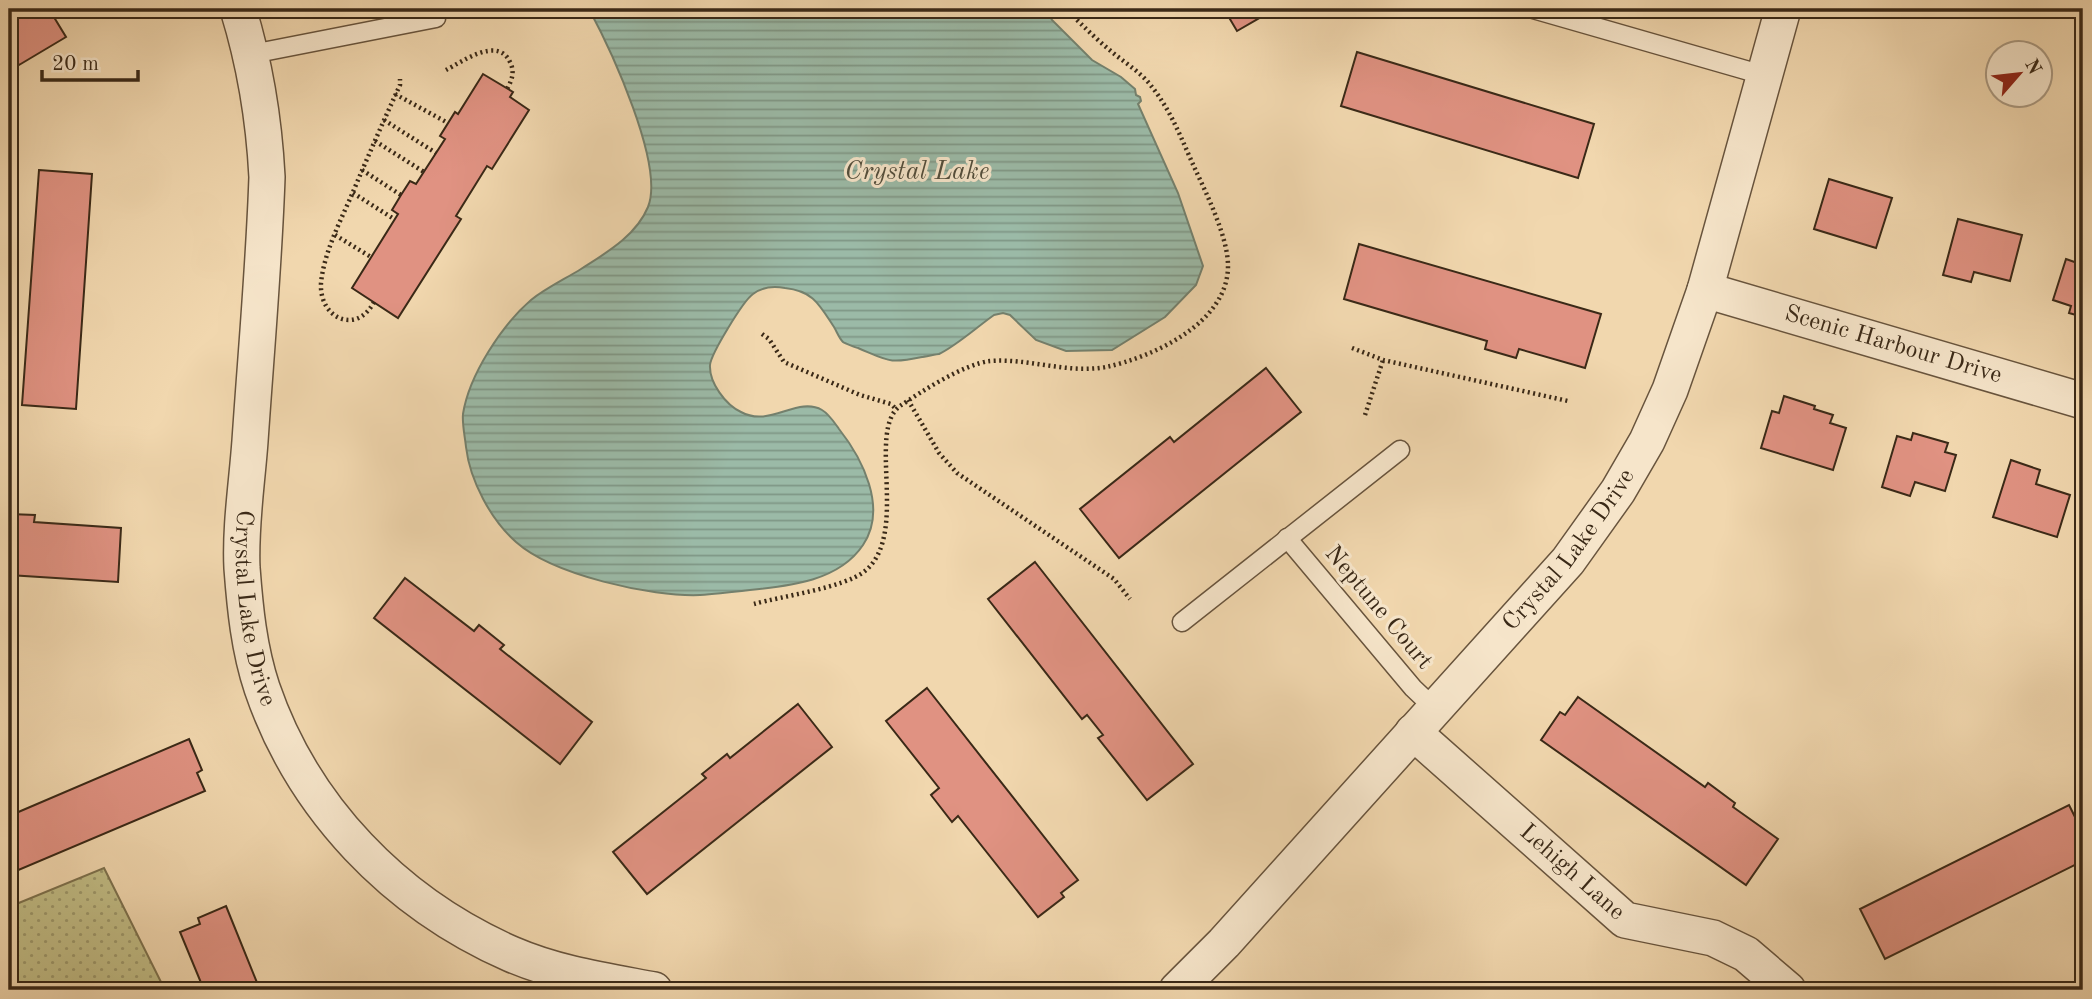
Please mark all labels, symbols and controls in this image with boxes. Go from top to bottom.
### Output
scale bar [42,38,138,82]
north arrow [1983,38,2054,108]
text: 20 m [52,54,99,75]
text: N [2020,56,2044,78]
water label: Crystal Lake [845,159,989,185]
street label: Scenic Harbour Drive [1782,302,2004,388]
street label: Crystal Lake Drive [1499,465,1640,636]
street label: Crystal Lake Drive [230,509,280,710]
street label: Neptune Court [1320,542,1436,674]
street label: Lehigh Lane [1514,820,1629,925]

